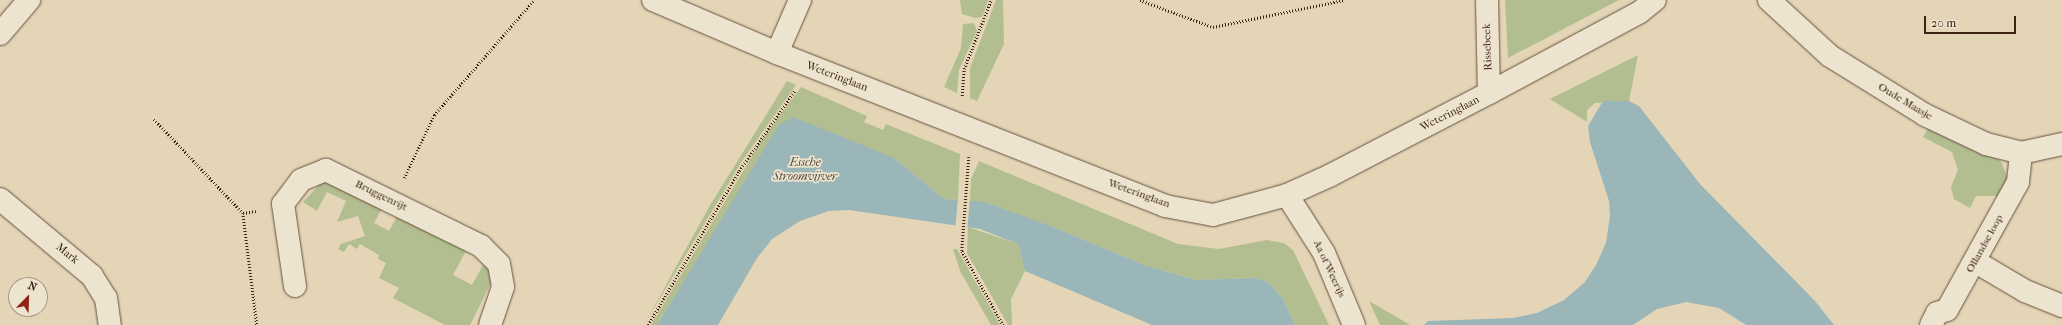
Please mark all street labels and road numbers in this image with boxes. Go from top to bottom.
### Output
street label: Rissebeek [1481,23,1495,71]
street label: Weteringlaan [804,59,870,95]
street label: Oude Maasje [1875,81,1935,123]
street label: Weteringlaan [1418,93,1482,135]
street label: Weteringlaan [1106,177,1172,211]
street label: Bruggenrijt [353,178,409,214]
street label: Ollandse loop [1964,213,2006,275]
street label: Aa of Weerijs [1310,238,1348,300]
street label: Mark [53,241,81,267]

